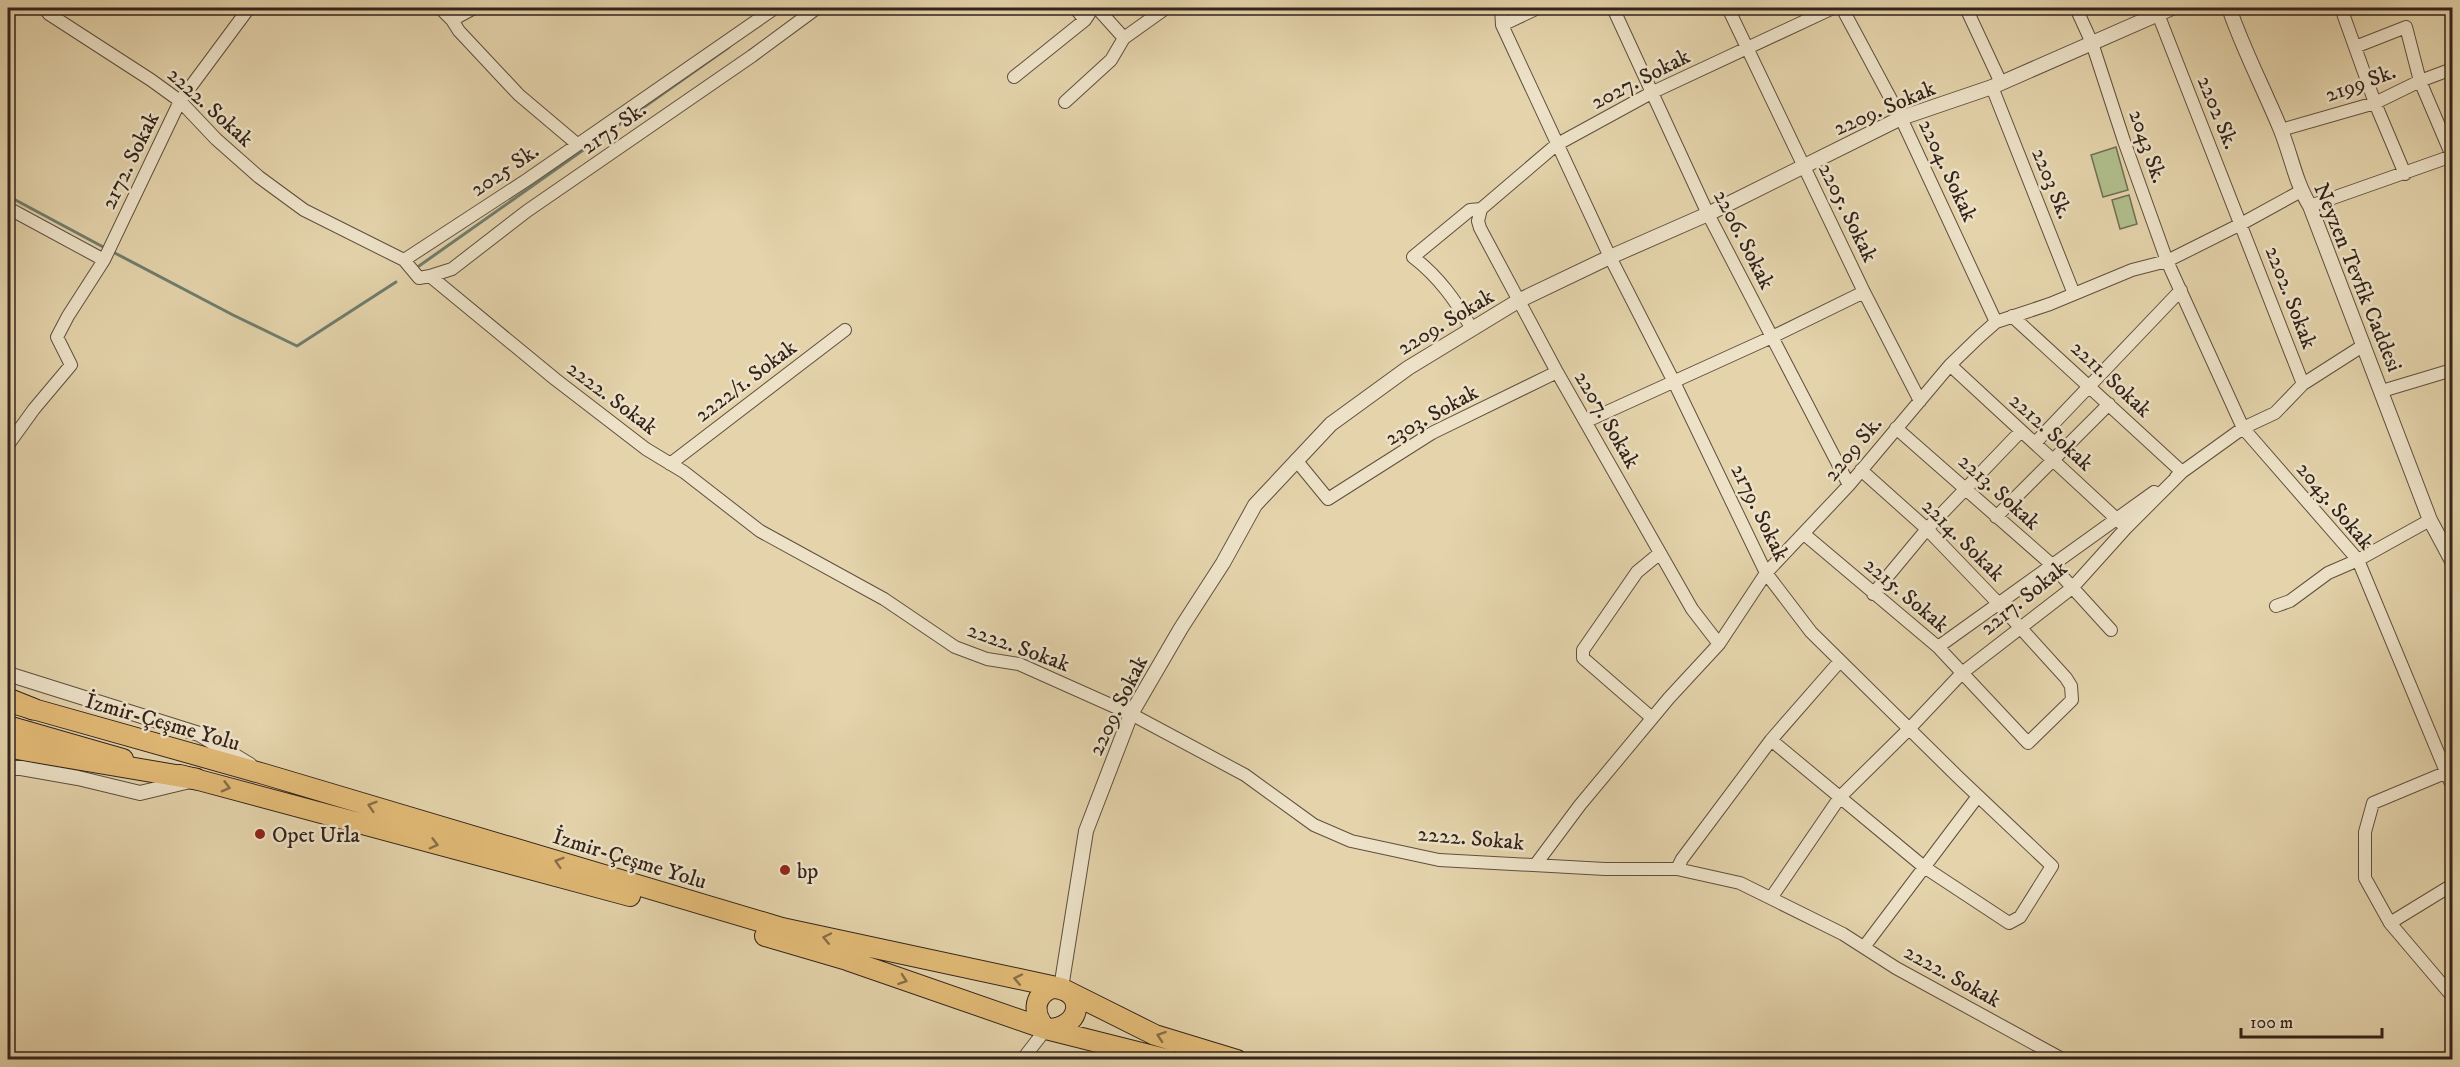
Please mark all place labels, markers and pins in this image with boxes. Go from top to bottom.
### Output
place label: Opet Urla [272,822,361,849]
marker: Opet Urla [253,827,267,841]
place label: bp [797,858,818,885]
marker: bp [778,863,792,877]

